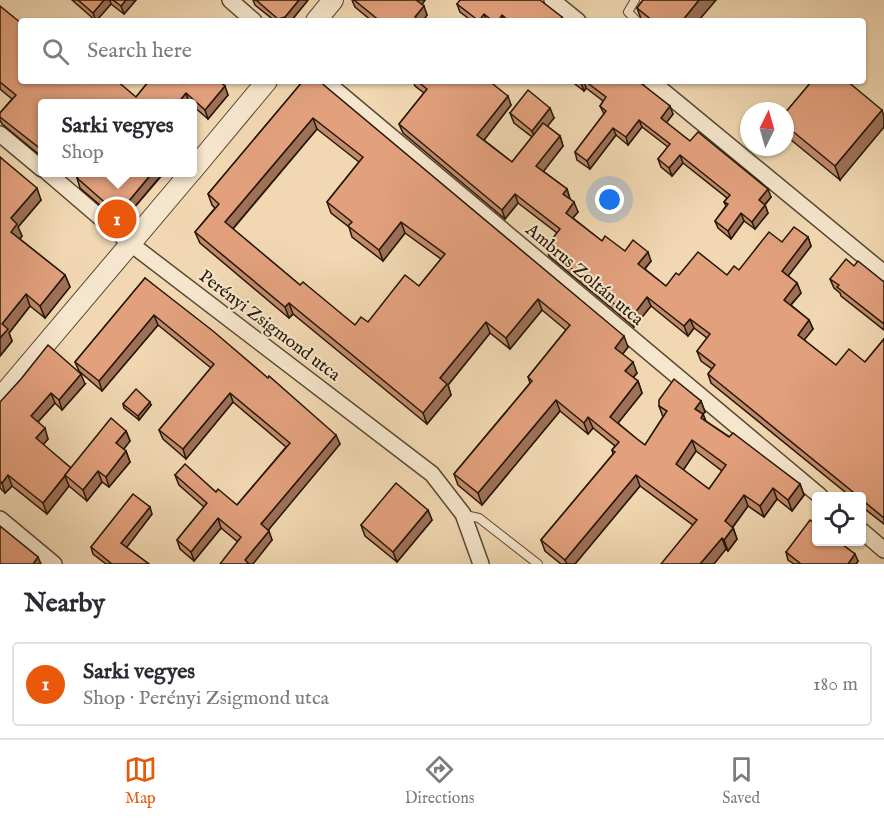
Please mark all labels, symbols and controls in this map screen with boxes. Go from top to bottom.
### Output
search box [18,18,866,84]
icon: search [39,35,72,68]
text: Search here [87,37,192,65]
popup [38,99,197,177]
north arrow [740,102,794,156]
text: Sarki vegyes [61,112,174,140]
text: Shop [61,140,104,165]
your location [595,185,624,214]
pin: 1 [98,196,136,242]
street label: Ambrus Zoltán utca [519,218,648,331]
street label: Perényi Zsigmond utca [194,265,345,387]
map controls [812,492,866,546]
button: locate [812,492,866,546]
text: Nearby [24,587,105,620]
text: Sarki vegyes [83,658,195,686]
text: 1 [42,672,49,697]
text: 180 m [813,672,858,697]
text: Shop · Perényi Zsigmond utca [83,686,329,711]
tab: Map [124,753,157,809]
tab: Directions [405,753,474,809]
tab: Saved [722,753,760,809]

